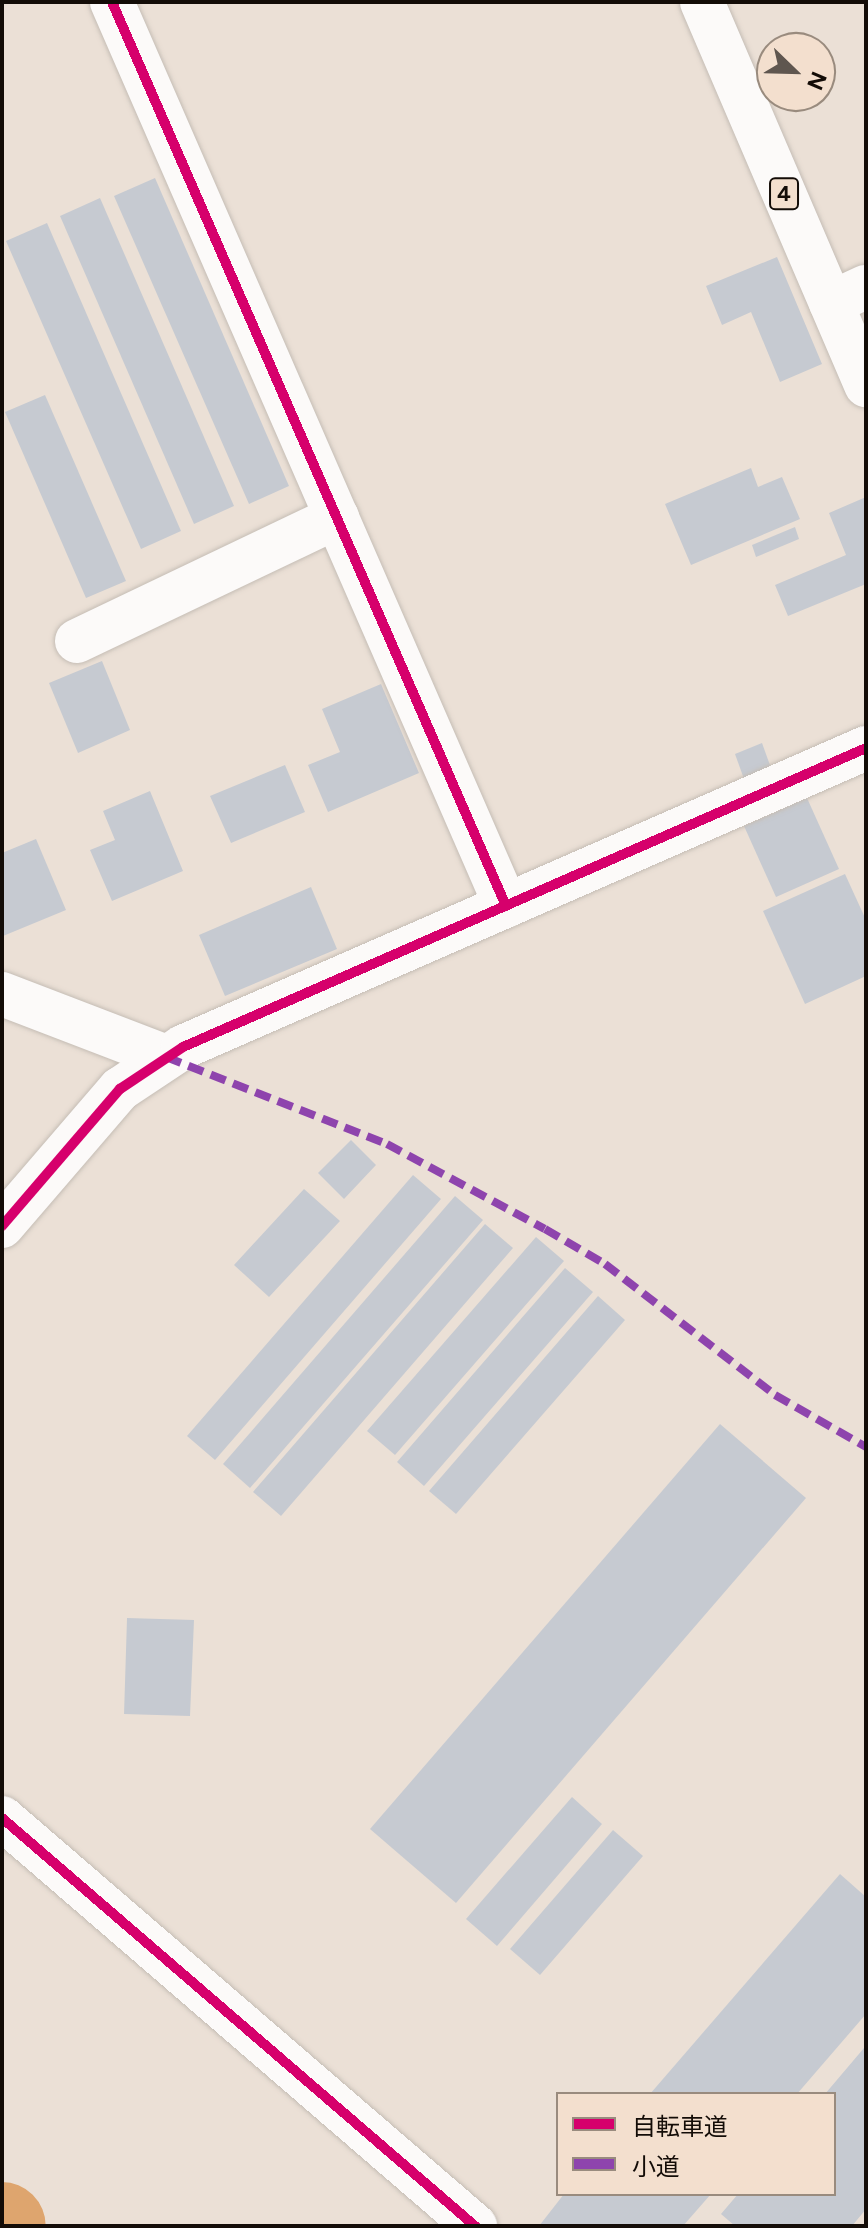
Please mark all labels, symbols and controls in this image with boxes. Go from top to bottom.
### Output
north arrow [756,32,836,112]
text: N [801,68,832,94]
road number: 4 [768,176,800,212]
legend [556,2092,836,2196]
text: 自転車道 [632,2112,728,2141]
text: 小道 [632,2152,680,2181]

